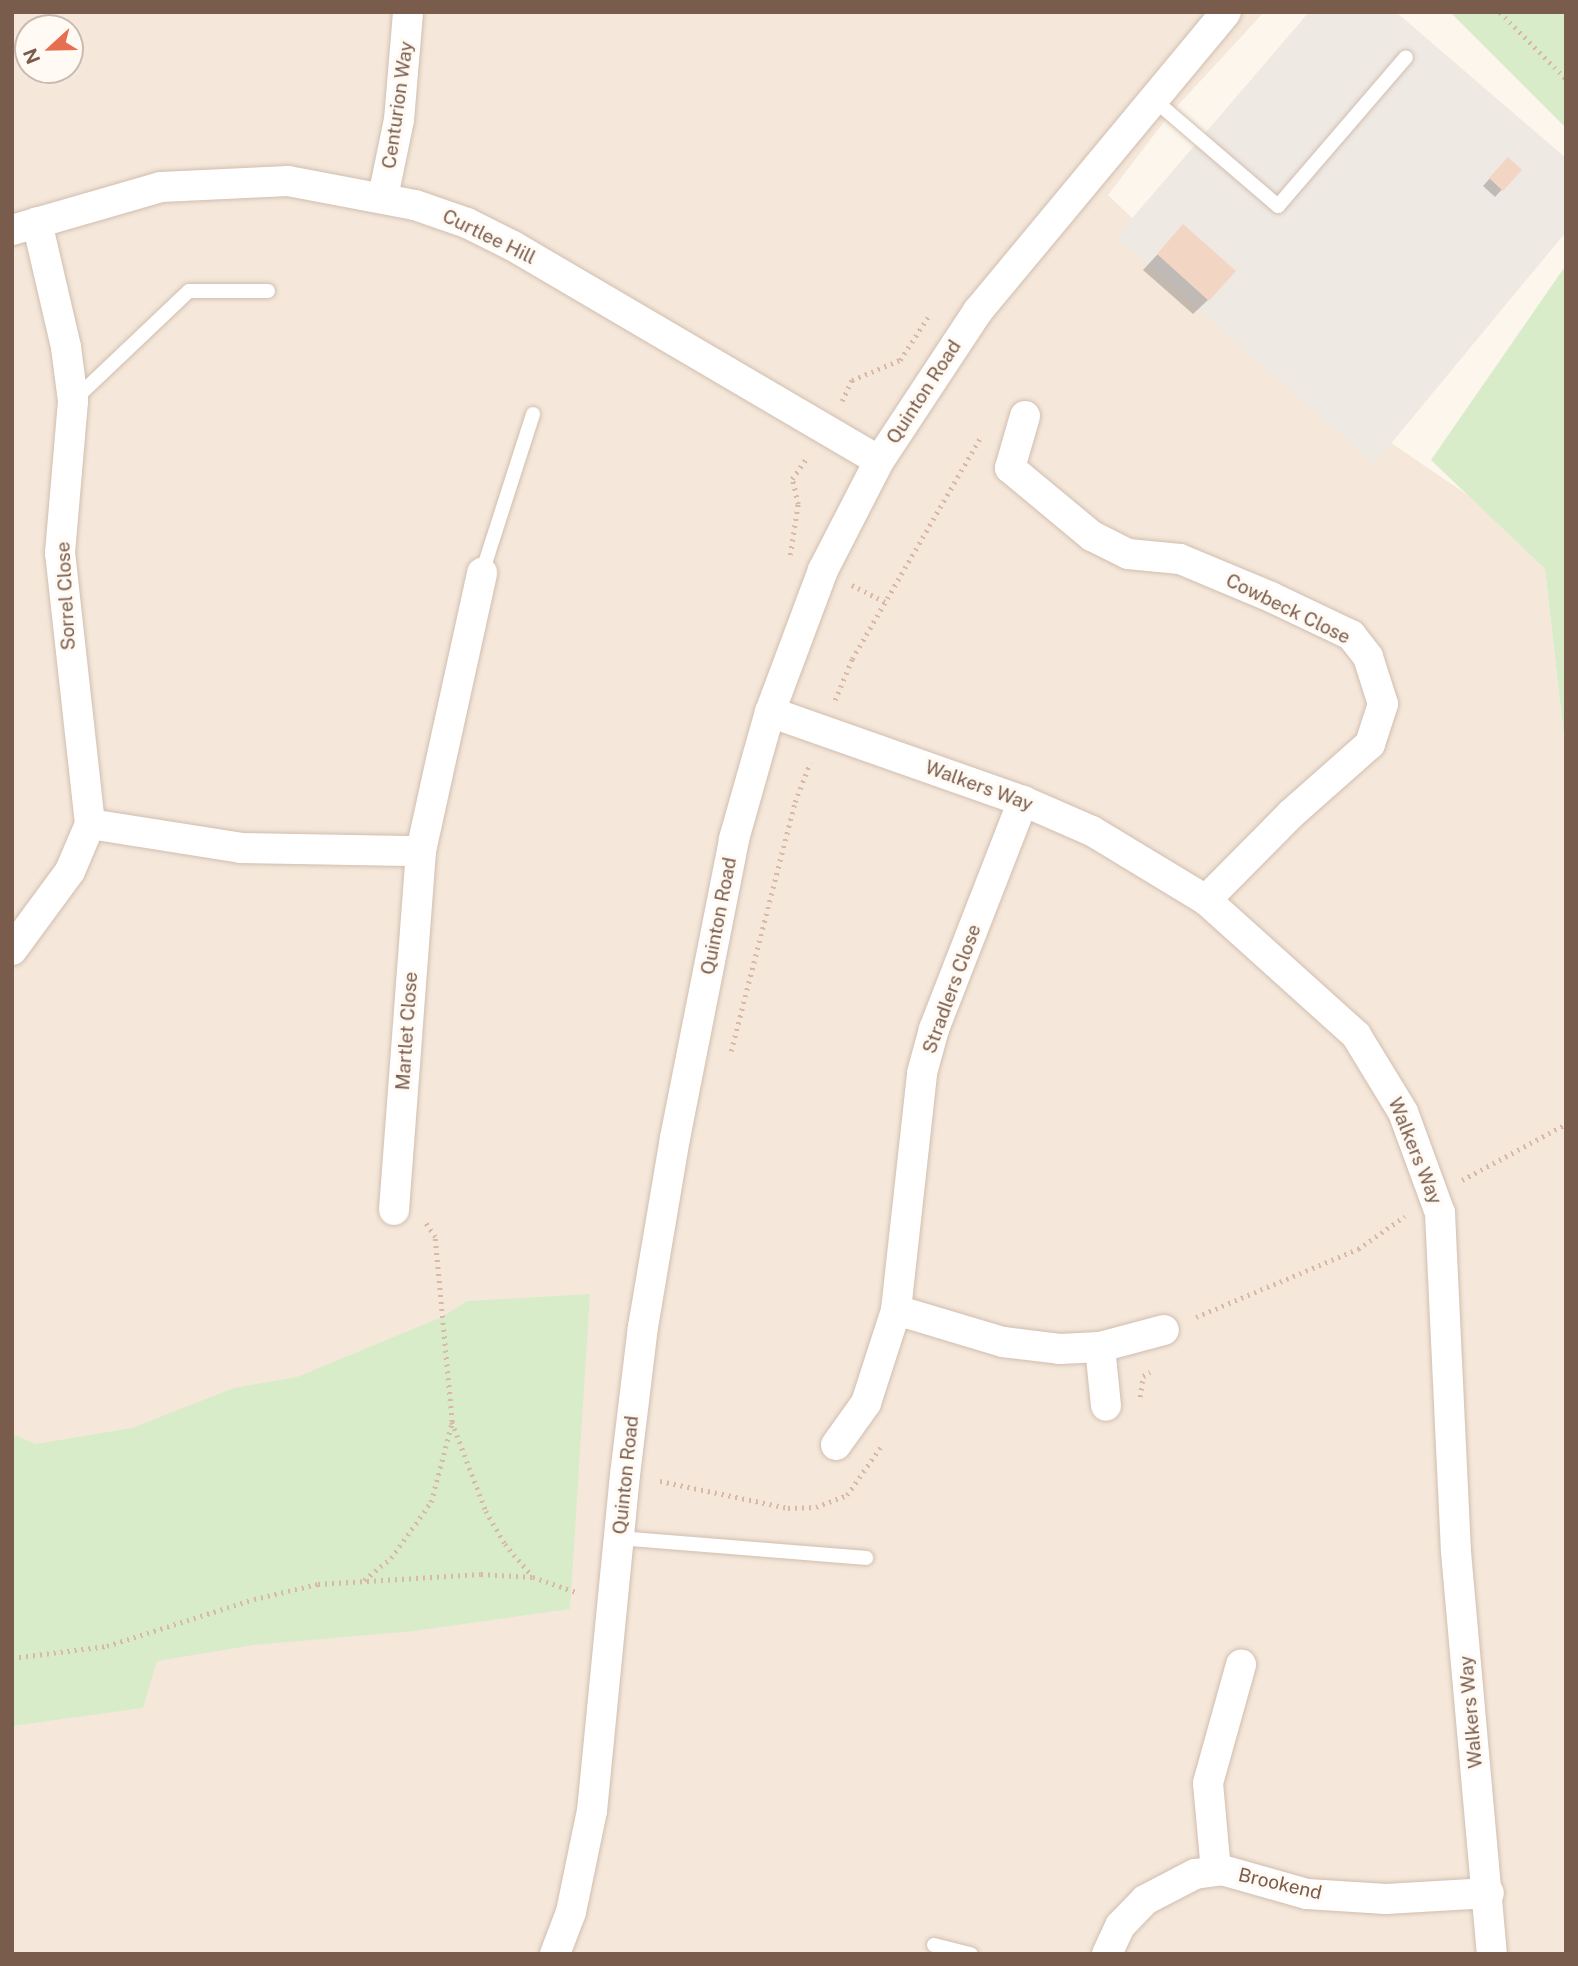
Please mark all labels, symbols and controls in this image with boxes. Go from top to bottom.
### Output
north arrow [14,14,84,84]
street label: Centurion Way [378,40,418,170]
text: N [18,45,44,67]
street label: Curtlee Hill [439,205,539,269]
street label: Quinton Road [882,336,966,448]
street label: Sorrel Close [52,541,80,651]
street label: Cowbeck Close [1222,569,1354,649]
street label: Walkers Way [922,756,1036,816]
street label: Quinton Road [696,855,742,977]
street label: Stradlers Close [918,921,986,1057]
street label: Martlet Close [391,971,423,1091]
street label: Walkers Way [1383,1094,1447,1208]
street label: Quinton Road [608,1415,644,1535]
street label: Walkers Way [1455,1654,1487,1770]
street label: Brookend [1236,1863,1324,1905]

